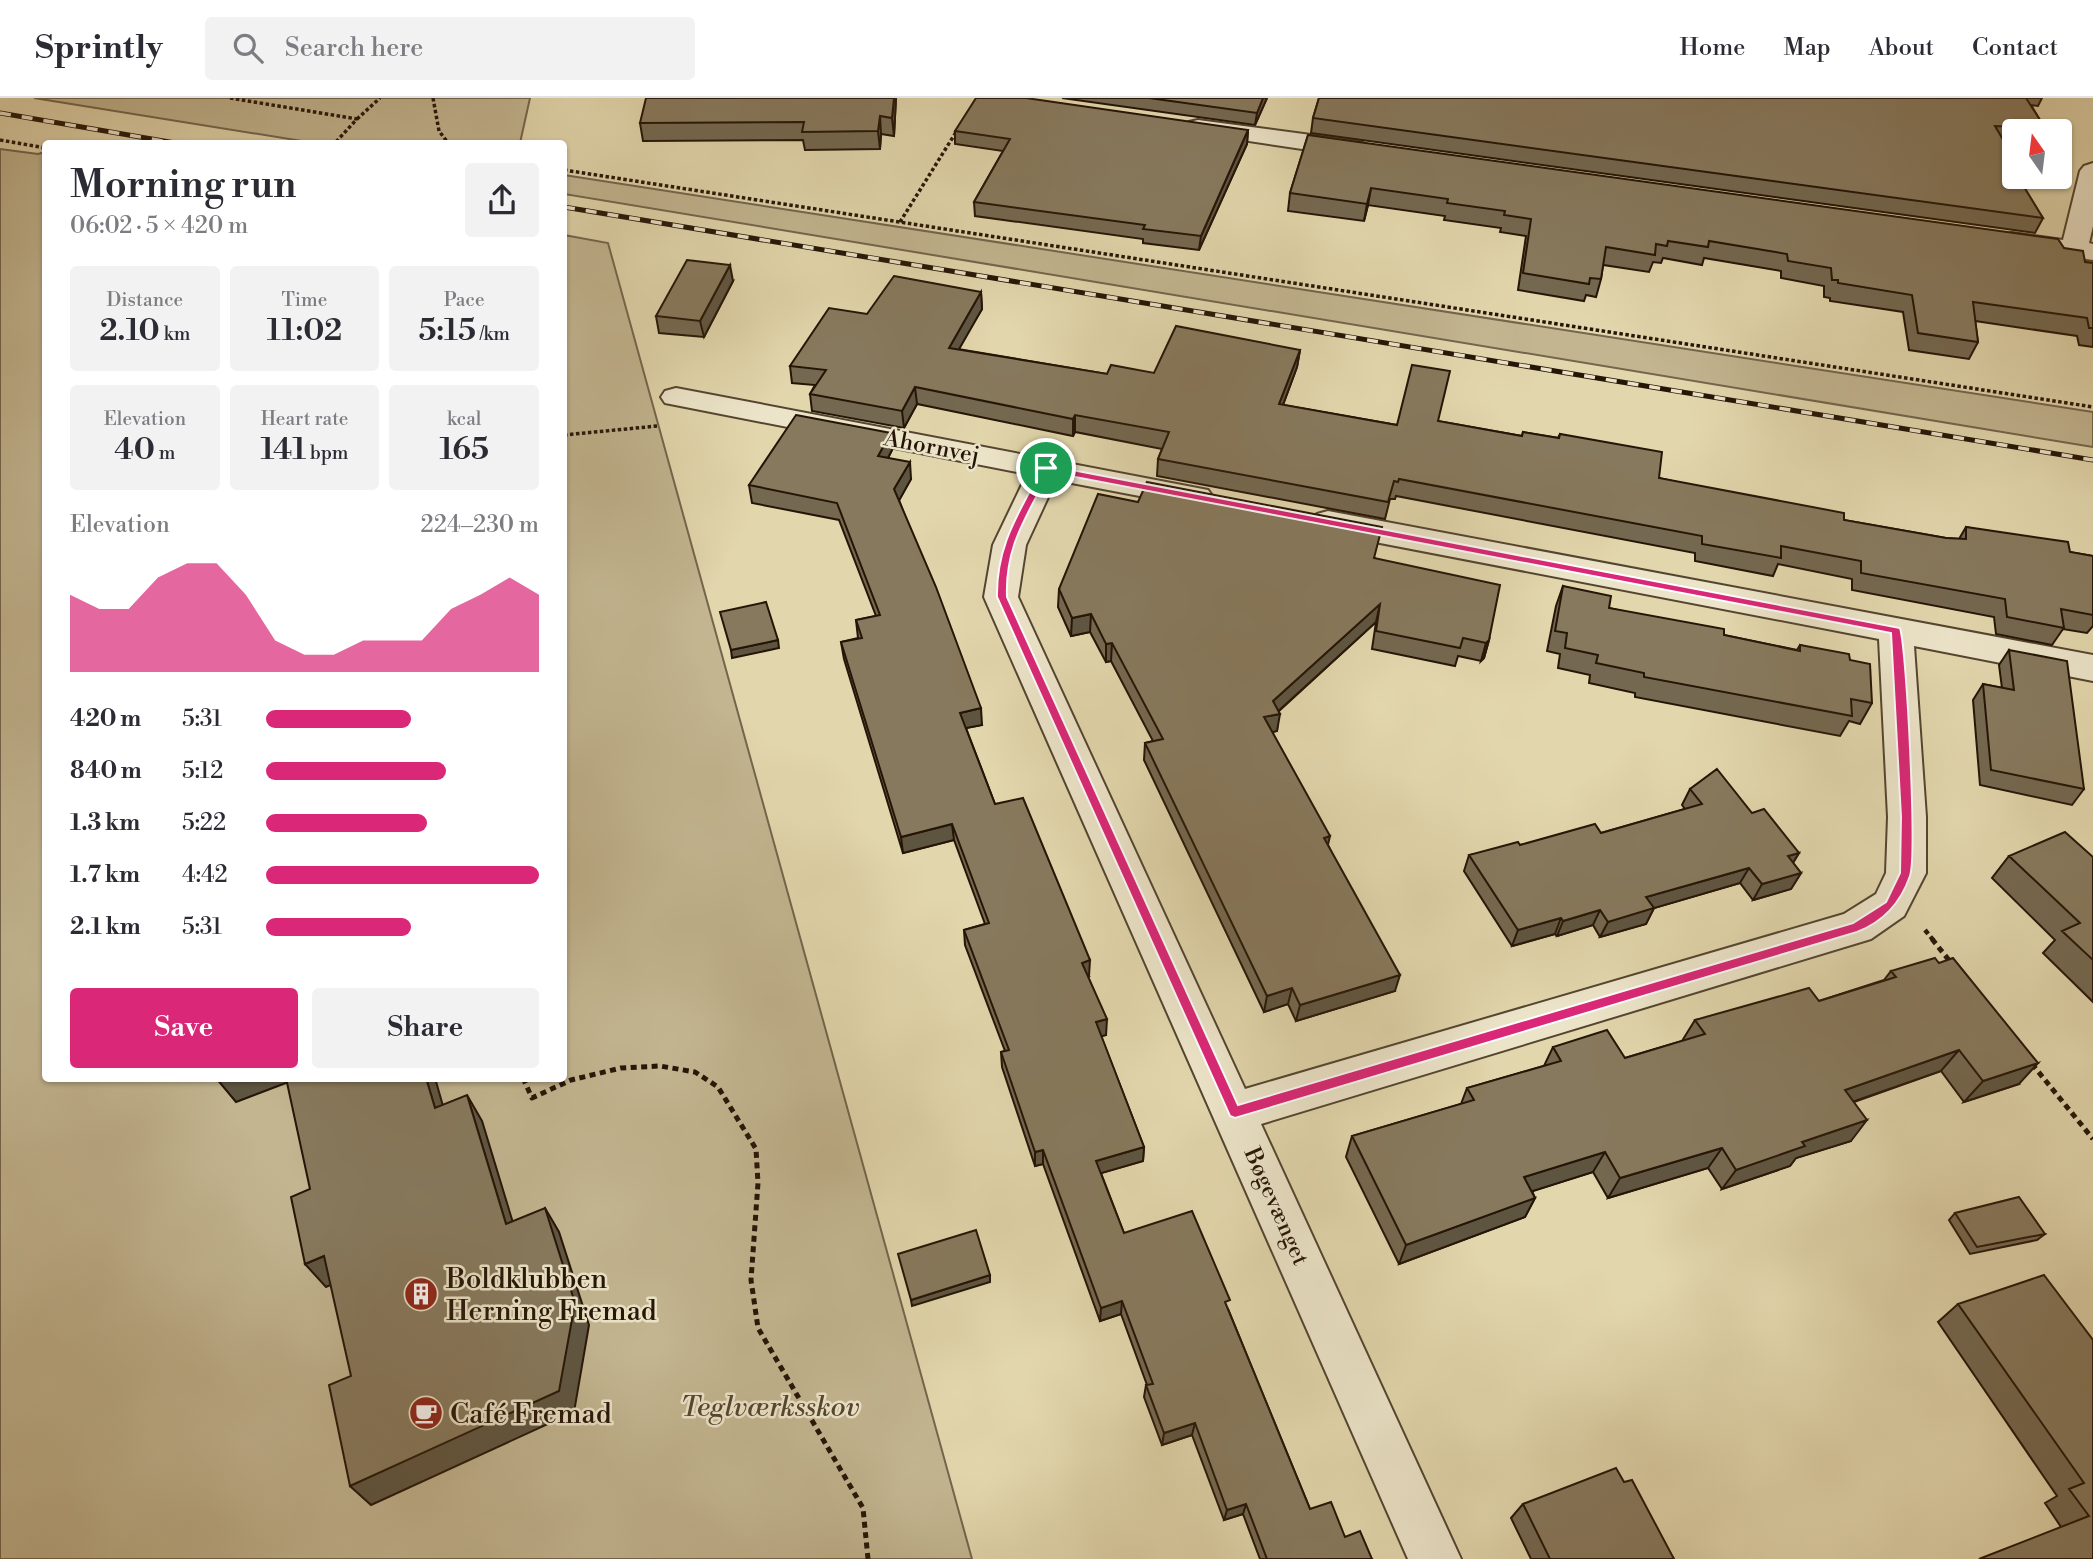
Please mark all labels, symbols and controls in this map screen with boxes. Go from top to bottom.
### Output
search box [205,17,695,80]
text: Sprintly [35,28,163,69]
icon: search [229,29,267,67]
text: Search here [285,32,423,64]
text: Home [1680,33,1745,63]
text: Map [1783,33,1831,63]
text: About [1869,33,1934,63]
text: Contact [1972,33,2058,63]
north arrow [2002,119,2072,189]
map controls [2002,119,2072,189]
text: Morning run [70,162,296,209]
button: share [465,163,539,237]
text: 06:02 · 5 × 420 m [70,212,248,240]
text: Distance [106,288,183,312]
text: Time [282,288,327,312]
text: Pace [444,288,485,312]
text: 2.10 [99,312,160,350]
text: 11:02 [267,312,342,350]
text: 5:15 [418,312,476,350]
text: km [160,322,190,346]
text: /km [476,322,510,346]
text: Elevation [104,407,186,431]
text: Heart rate [261,407,348,431]
text: kcal [447,407,481,431]
street label: Ahornvej [881,424,982,470]
text: 40 [114,431,155,469]
text: 141 [260,431,306,469]
text: 165 [439,431,489,469]
pin [1016,438,1076,498]
text: m [155,441,175,465]
text: bpm [306,441,349,465]
icon: arrive [1027,449,1065,487]
text: Elevation [70,511,170,539]
text: 224–230 m [421,511,539,539]
text: 420 m [70,705,141,733]
text: 5:31 [182,705,222,733]
text: 840 m [70,757,142,785]
text: 5:12 [182,757,223,785]
text: 1.3 km [70,809,140,837]
text: 5:22 [182,809,226,837]
text: 1.7 km [70,861,140,889]
text: 4:42 [182,861,228,889]
text: 2.1 km [70,913,141,941]
text: 5:31 [182,913,222,941]
button: Save [70,988,298,1068]
button: Share [312,988,539,1068]
street label: Bøgevænget [1237,1142,1315,1270]
place label: Boldklubben Herning Fremad [445,1262,657,1329]
building icon: Boldklubben Herning Fremad [402,1275,440,1313]
park label: Teglværksskov [681,1390,859,1425]
cafe icon: Café Fremad [407,1394,445,1432]
place label: Café Fremad [450,1397,612,1432]

